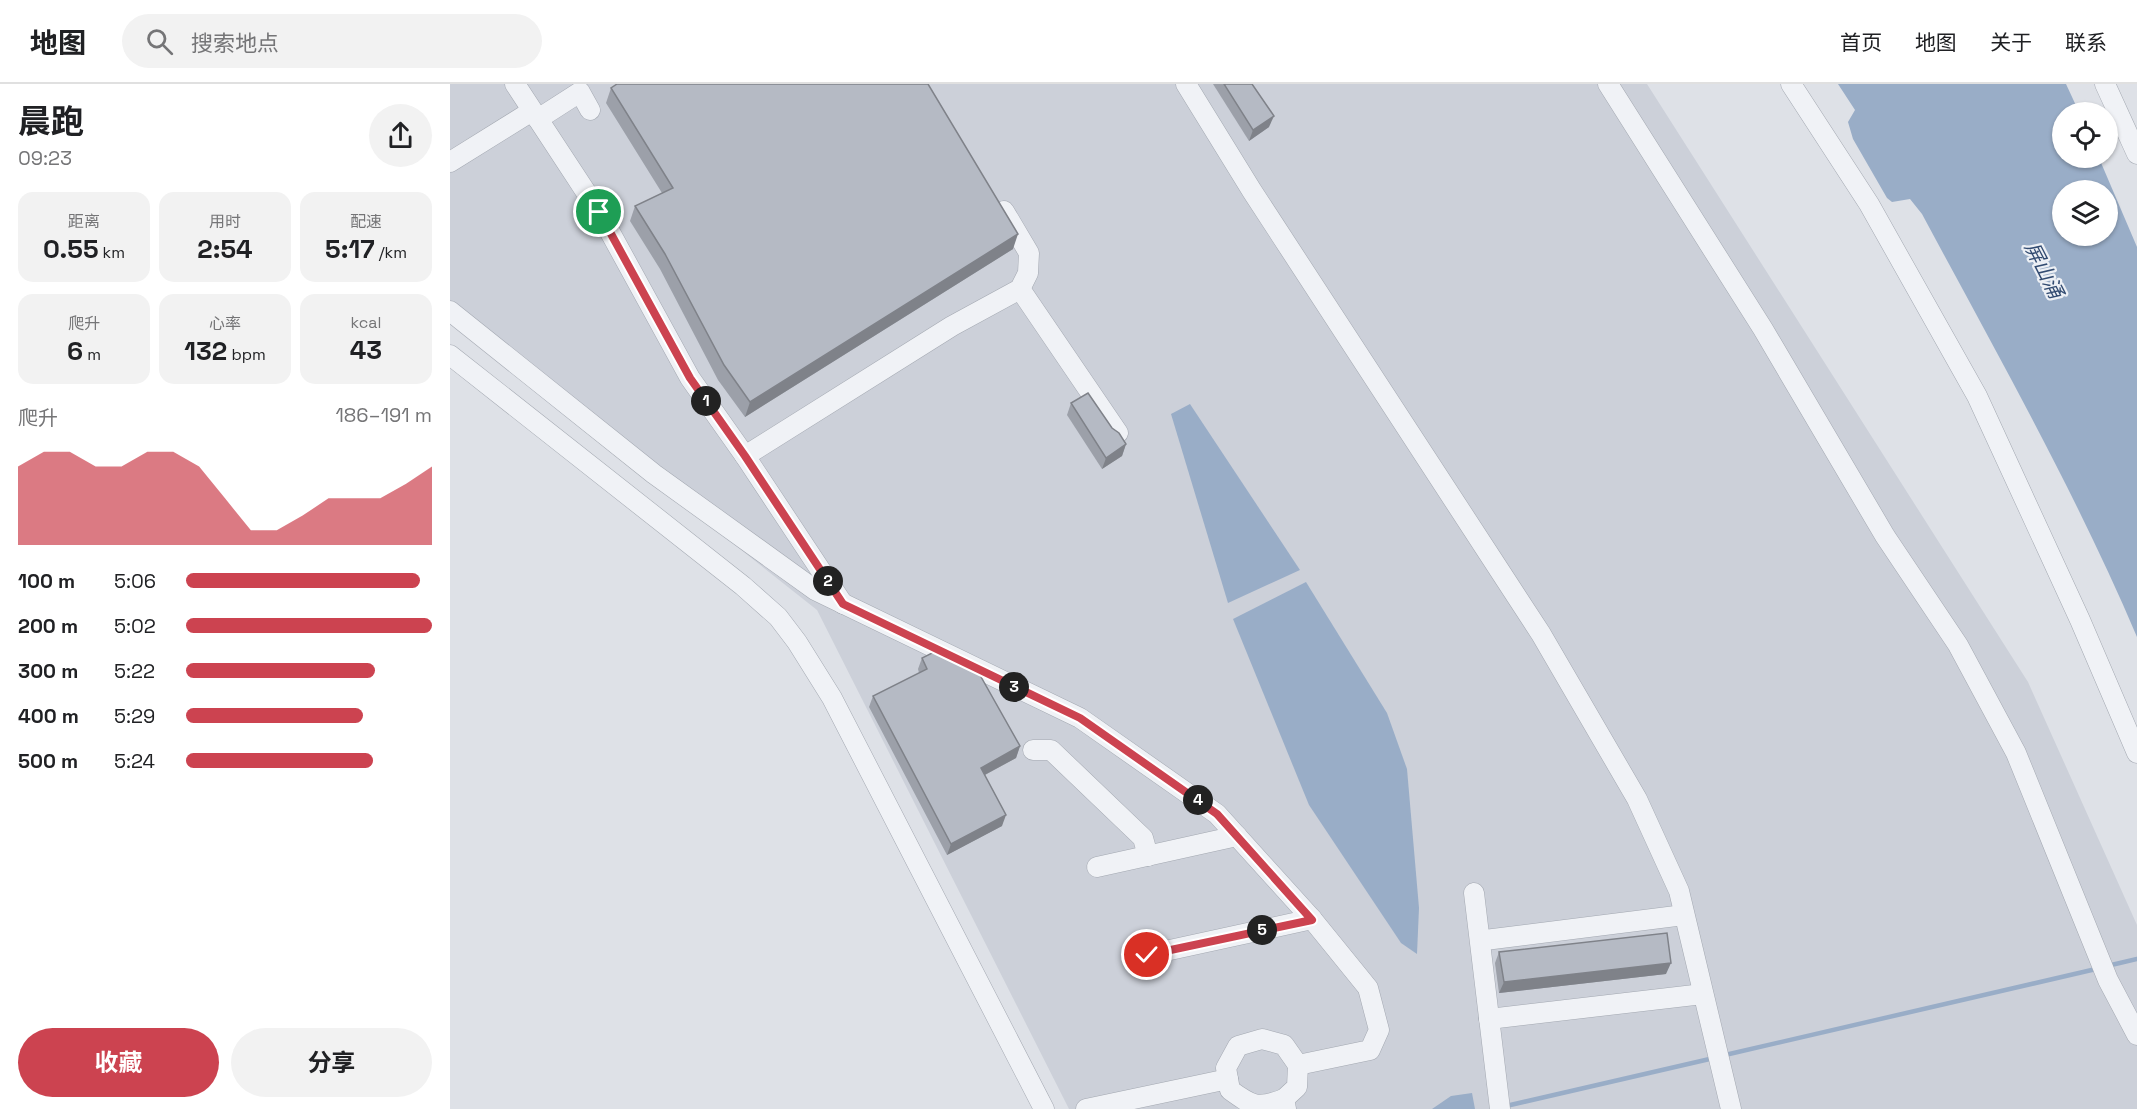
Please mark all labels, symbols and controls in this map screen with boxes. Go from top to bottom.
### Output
search box [122,14,542,68]
text: 地图 [30,25,86,61]
icon: search [143,25,176,58]
text: 搜索地点 [191,29,279,57]
text: 首页 [1840,29,1882,56]
text: 地图 [1915,29,1957,56]
text: 关于 [1990,29,2032,56]
text: 联系 [2065,29,2107,56]
text: 晨跑 [18,101,84,143]
map controls [2052,102,2118,246]
button: locate [2052,102,2118,168]
button: share [369,104,432,167]
text: 09:23 [18,145,72,171]
button: layers [2052,180,2118,246]
pin [573,186,624,237]
icon: arrive [582,195,615,228]
text: 距离 [68,211,100,232]
text: 用时 [209,211,241,232]
text: 配速 [350,211,382,232]
text: 0.55 [43,232,99,266]
text: 2:54 [197,232,253,266]
text: 5:17 [325,232,375,266]
water label: 屏山涌 [2019,237,2070,304]
text: km [99,242,125,263]
text: /km [375,242,407,263]
text: kcal [351,312,381,333]
text: 爬升 [68,313,100,334]
text: 心率 [209,313,241,334]
text: 43 [350,333,382,367]
text: 6 [67,334,83,368]
text: 132 [184,334,227,368]
text: m [83,344,101,365]
text: bpm [227,344,266,365]
pin: 1 [691,386,721,416]
text: 1 [702,390,710,411]
text: 186–191 m [336,402,432,428]
text: 爬升 [18,405,58,431]
pin: 2 [813,566,843,596]
text: 100 m [18,568,75,594]
text: 5:06 [114,568,156,594]
text: 2 [823,570,833,591]
text: 200 m [18,613,78,639]
text: 5:02 [114,613,156,639]
text: 300 m [18,658,78,684]
text: 5:22 [114,658,155,684]
pin: 3 [999,672,1029,702]
text: 3 [1009,676,1019,697]
text: 400 m [18,703,79,729]
text: 5:29 [114,703,155,729]
text: 500 m [18,748,78,774]
text: 5:24 [114,748,155,774]
pin: 4 [1183,785,1213,815]
text: 4 [1193,789,1203,810]
pin: 5 [1247,915,1277,945]
text: 5 [1257,919,1267,940]
pin [1121,929,1172,980]
icon: check [1130,938,1163,971]
button: 收藏 [18,1028,219,1097]
button: 分享 [231,1028,432,1097]

